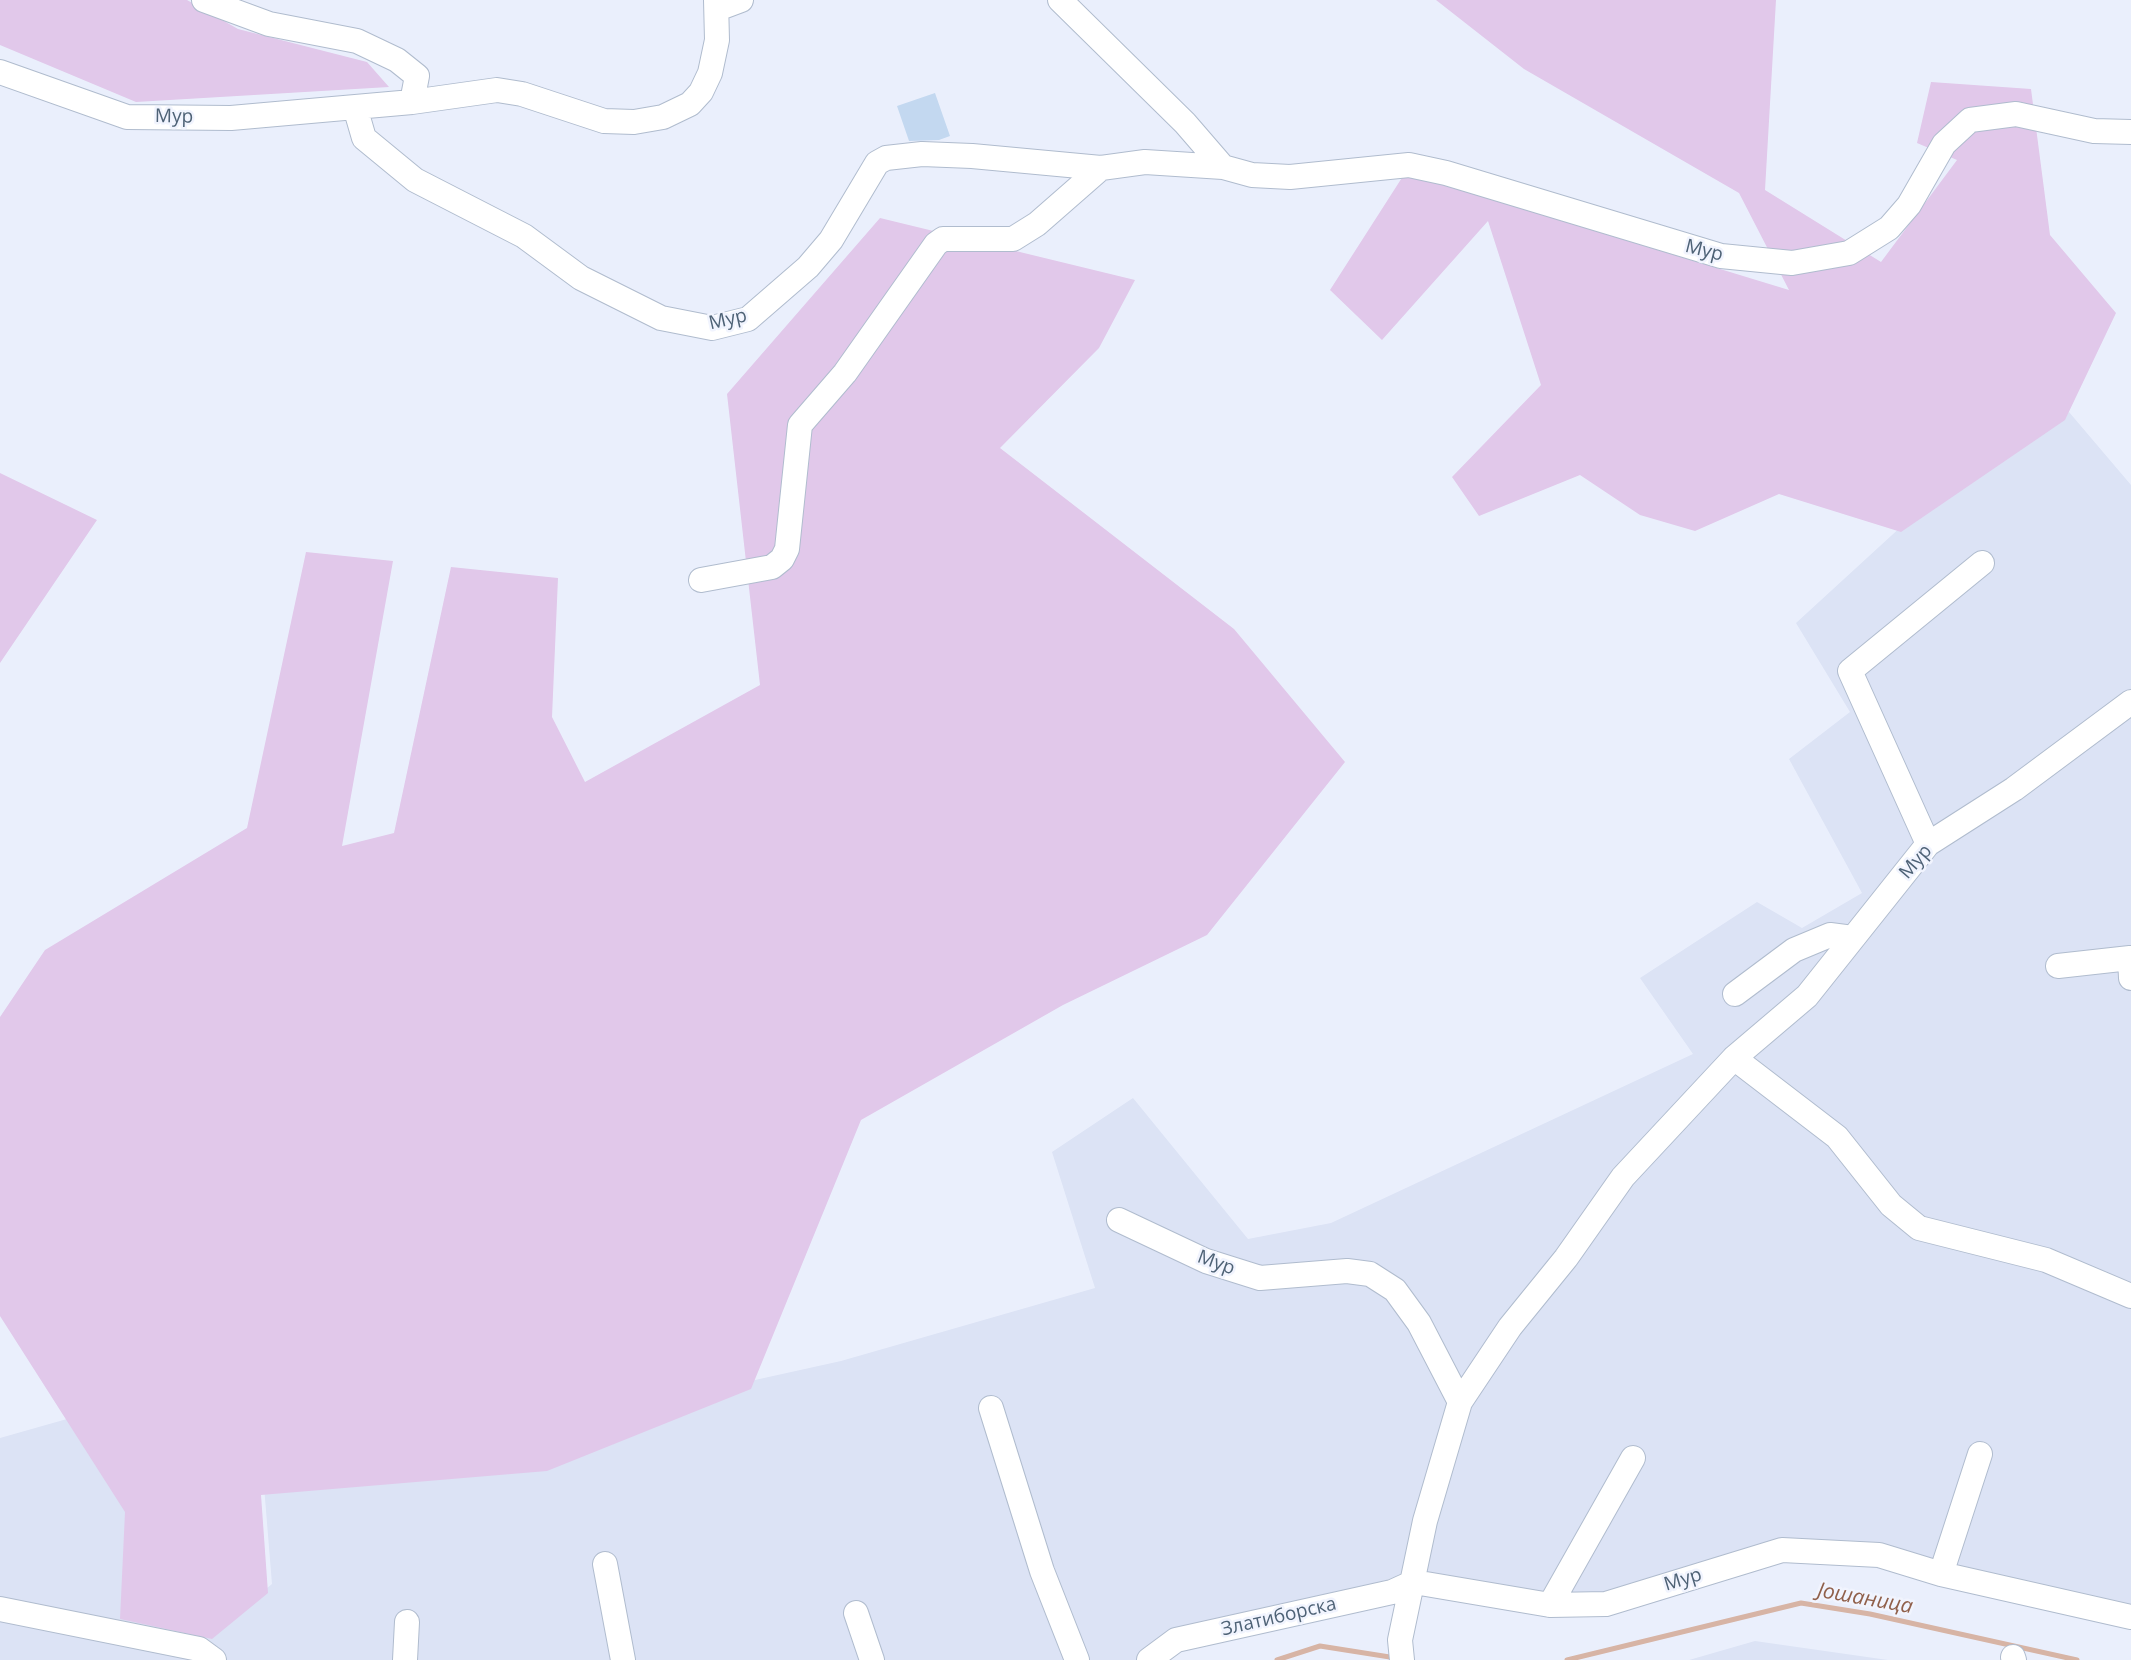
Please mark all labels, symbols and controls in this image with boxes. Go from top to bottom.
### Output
street label: Мур [155,105,193,129]
street label: Мур [1683,235,1725,267]
street label: Мур [707,305,749,335]
street label: Мур [1895,840,1937,884]
street label: Мур [1194,1246,1238,1280]
street label: Мур [1661,1564,1705,1596]
water label: Јошаница [1815,1578,1915,1620]
street label: Златиборска [1219,1593,1339,1641]

